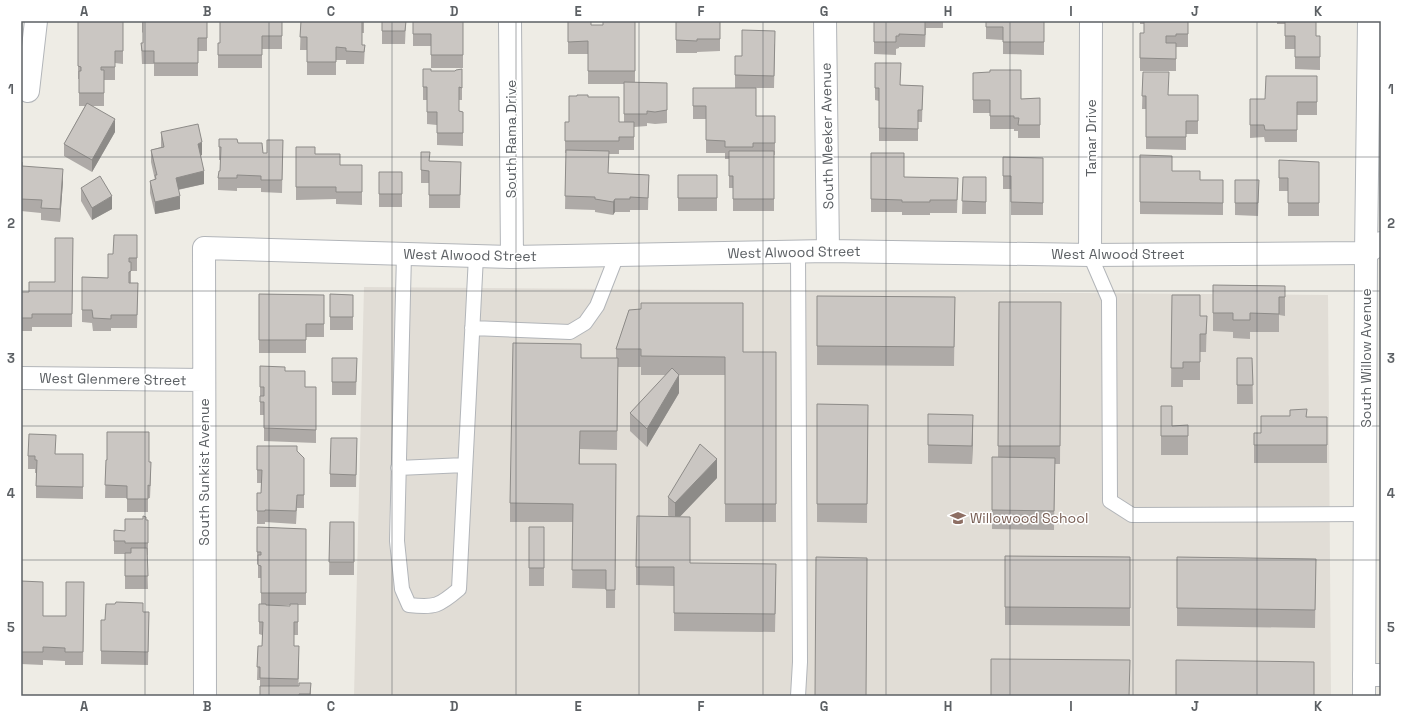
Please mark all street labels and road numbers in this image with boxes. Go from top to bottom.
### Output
street label: South Meeker Avenue [817,63,837,209]
street label: South Rama Drive [502,80,520,198]
street label: Tamar Drive [1082,99,1100,177]
street label: West Alwood Street [727,242,861,262]
street label: West Alwood Street [403,245,537,265]
street label: West Alwood Street [1051,245,1185,263]
street label: South Willow Avenue [1357,288,1375,428]
street label: West Glenmere Street [39,369,187,389]
street label: South Sunkist Avenue [195,398,213,546]

